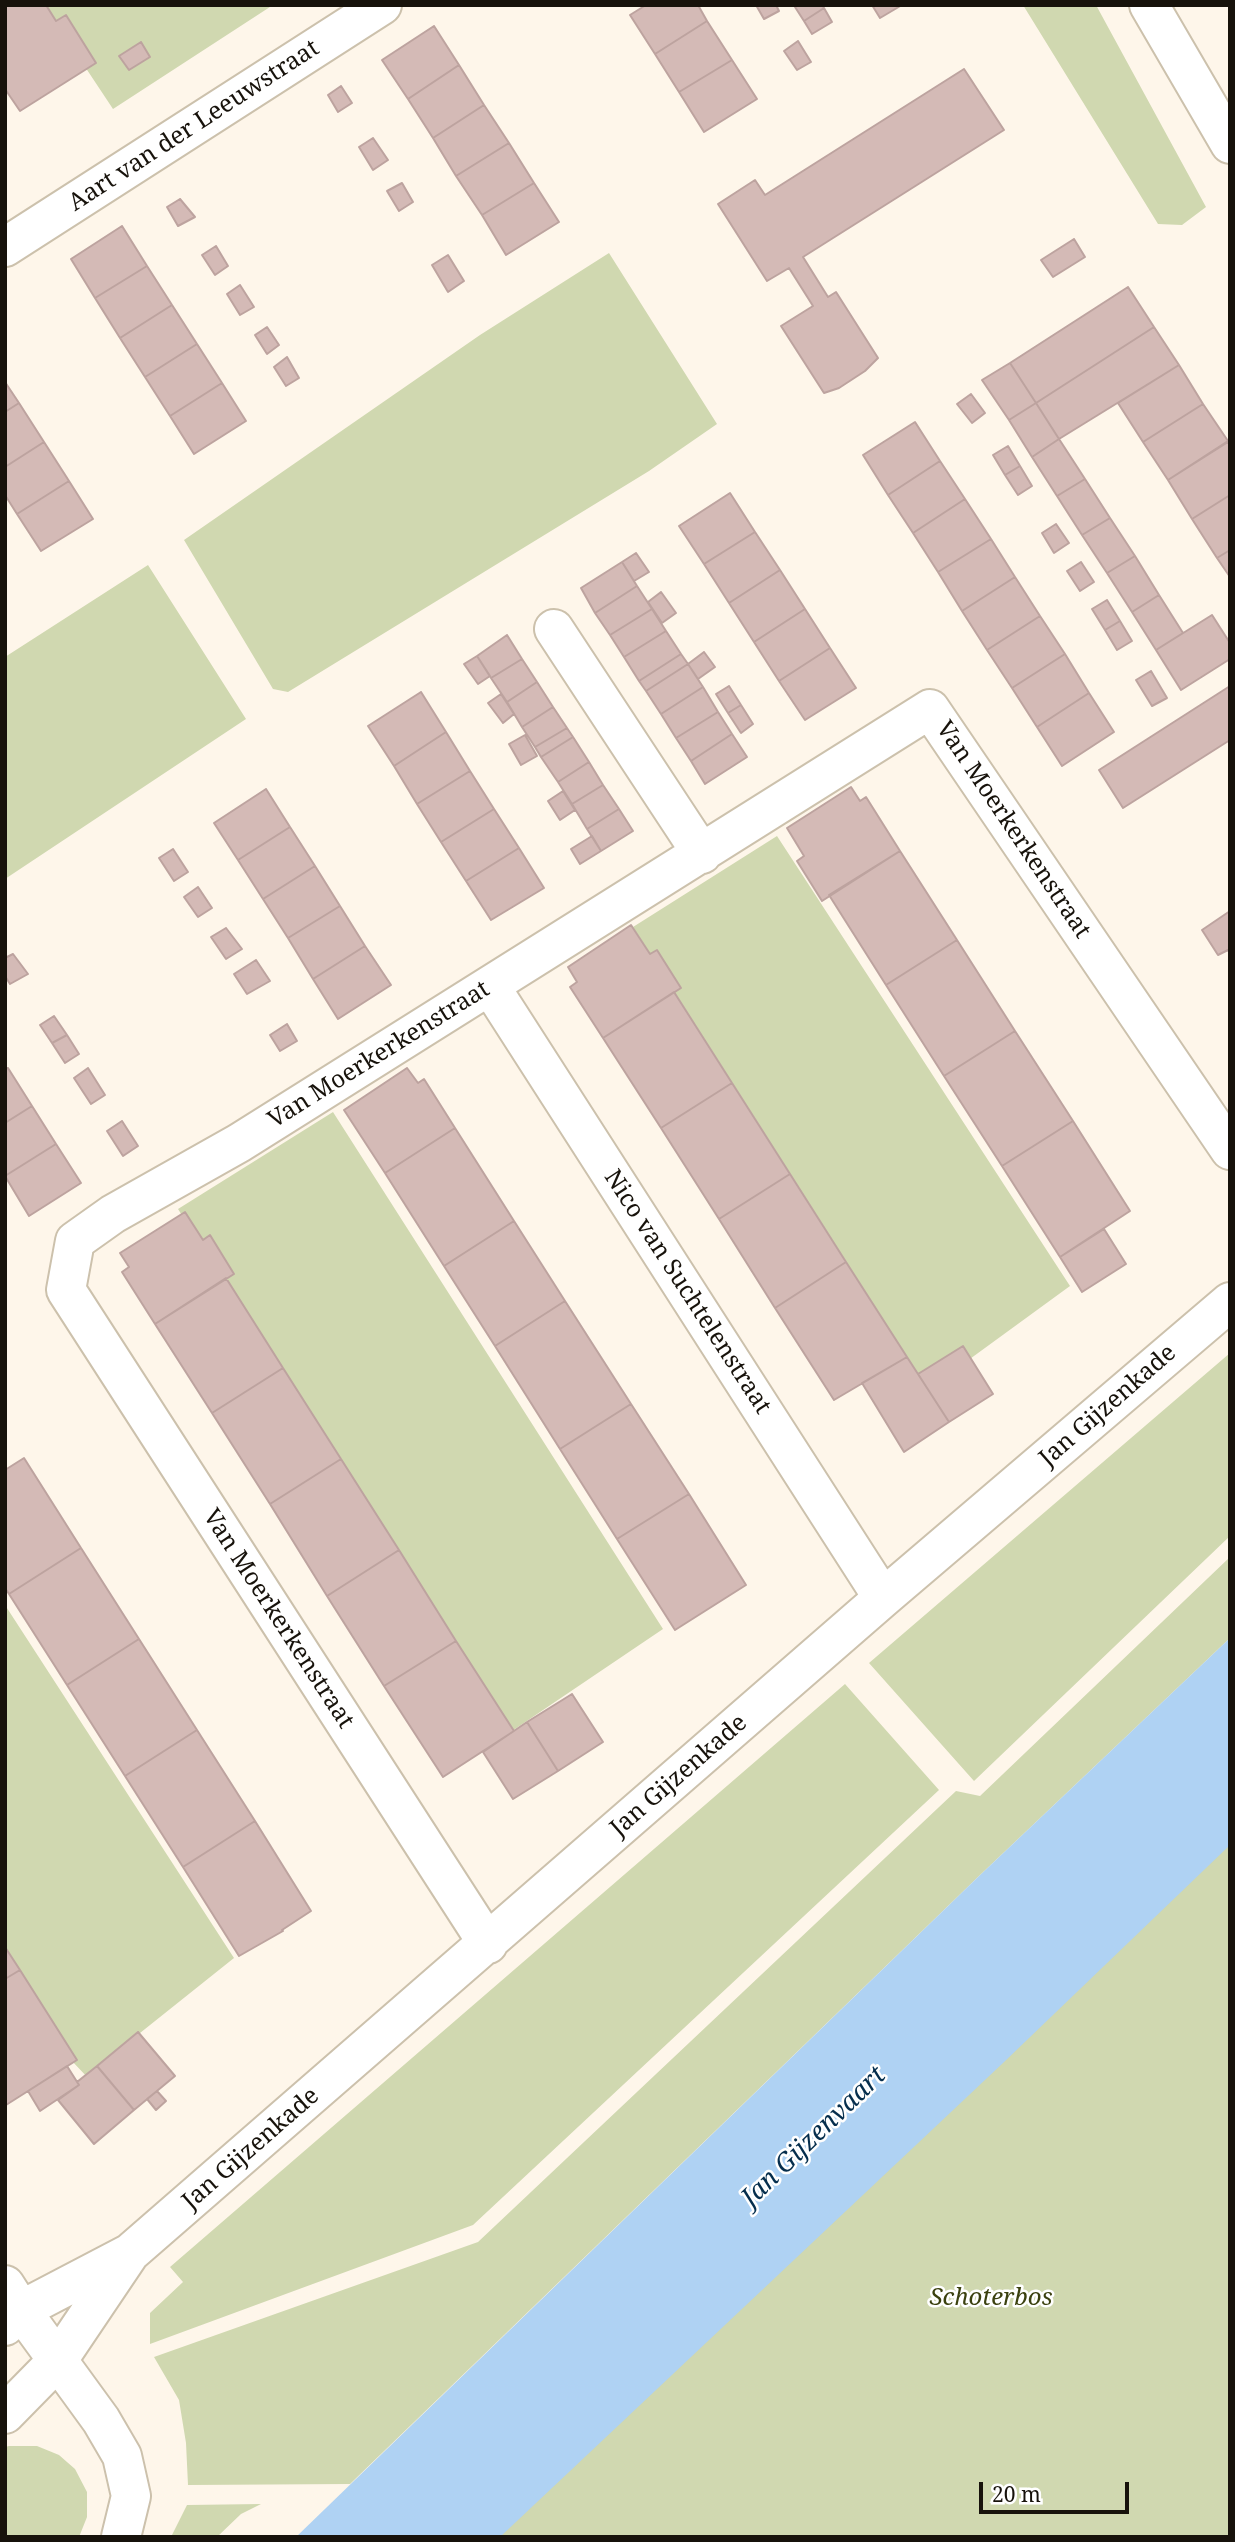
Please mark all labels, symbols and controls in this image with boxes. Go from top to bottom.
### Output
street label: Aart van der Leeuwstraat [63,34,325,218]
street label: Van Moerkerkenstraat [930,716,1096,944]
street label: Van Moerkerkenstraat [263,975,495,1135]
street label: Nico van Suchtelenstraat [597,1165,777,1419]
street label: Jan Gijzenkade [1034,1339,1182,1473]
street label: Van Moerkerkenstraat [196,1504,360,1734]
street label: Jan Gijzenkade [605,1709,753,1843]
water label: Jan Gijzenvaart [735,2060,893,2214]
street label: Jan Gijzenkade [177,2082,325,2216]
park label: Schoterbos [929,2284,1053,2312]
scale bar [983,2468,1134,2512]
text: 20 m [992,2480,1041,2508]

